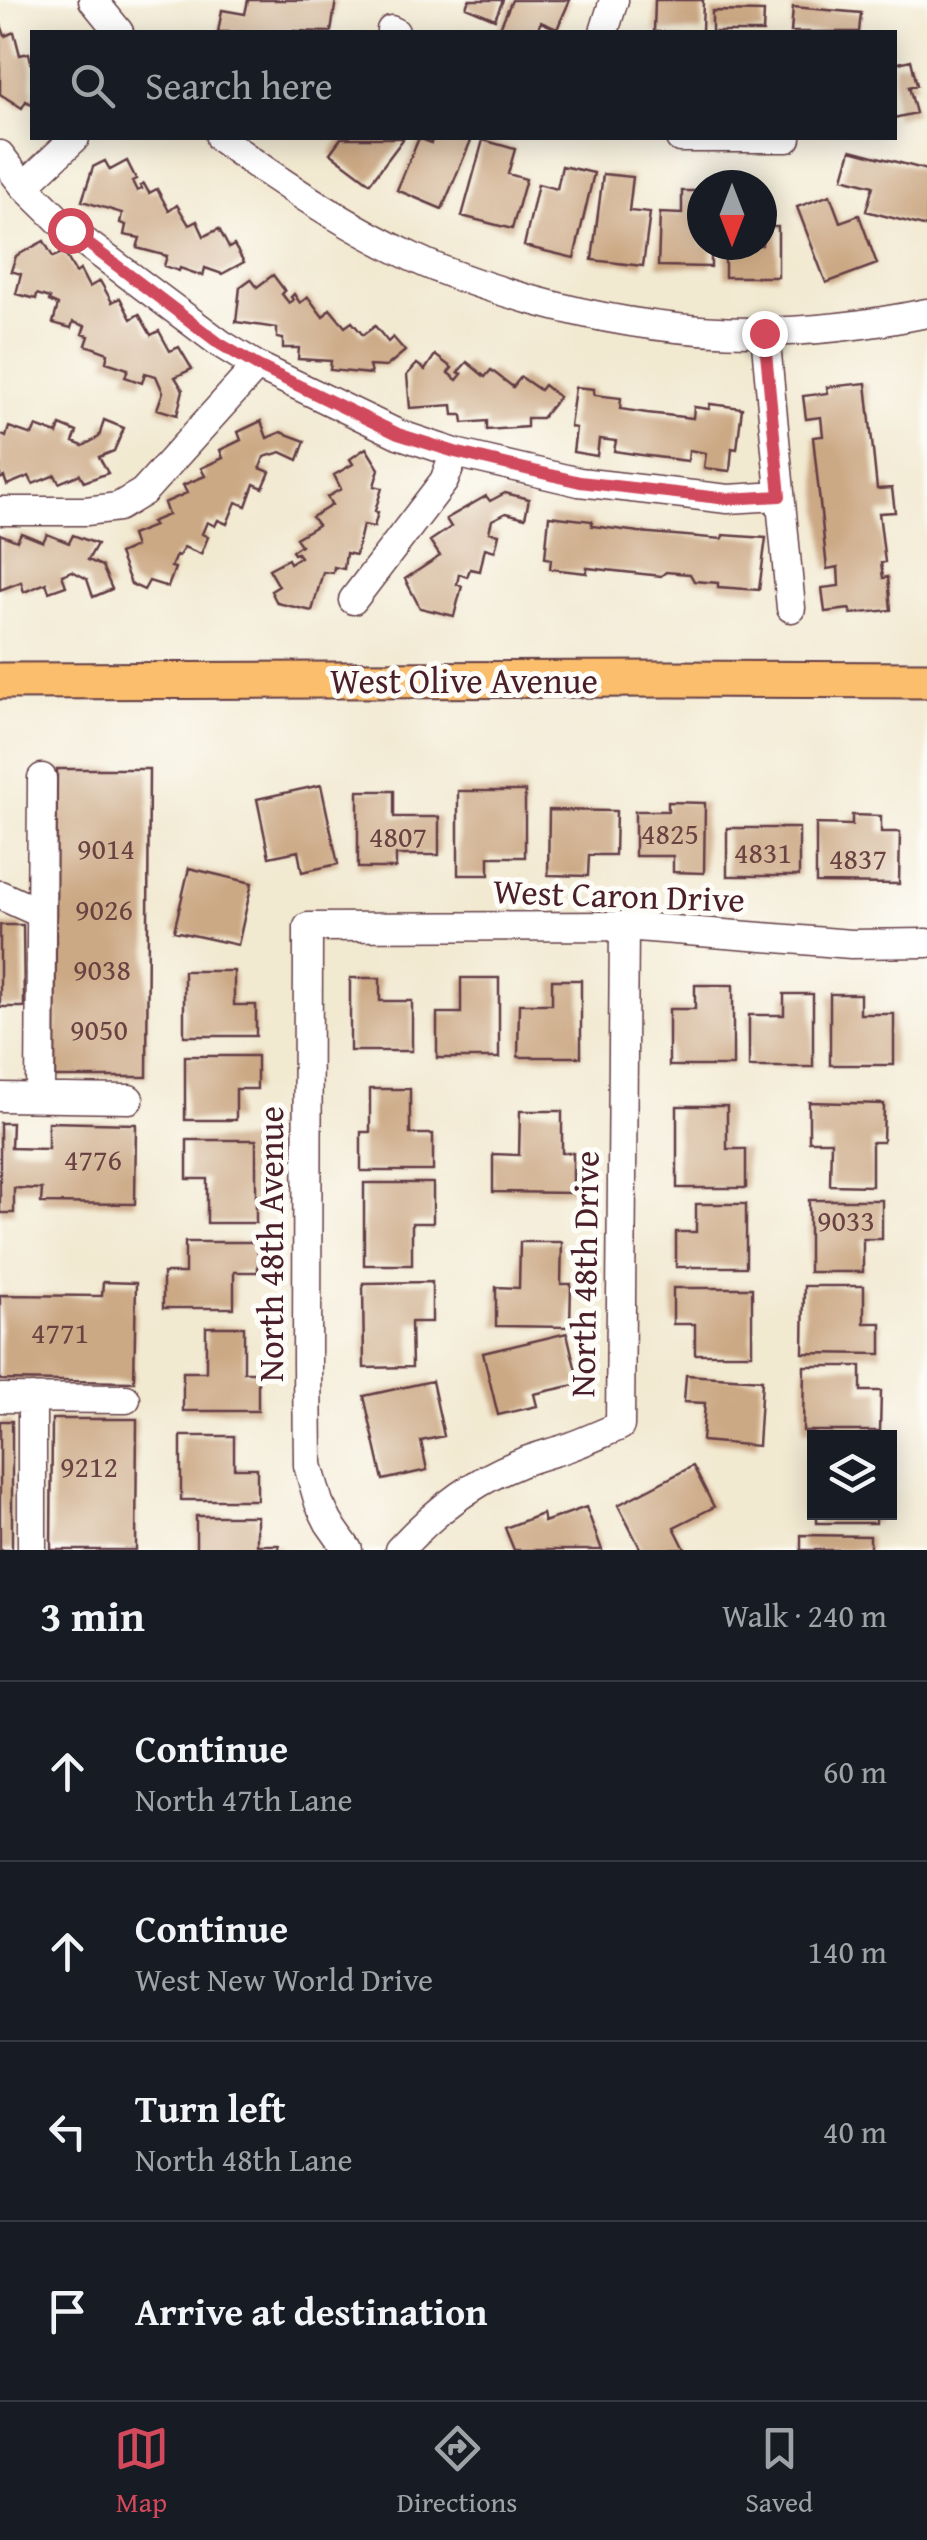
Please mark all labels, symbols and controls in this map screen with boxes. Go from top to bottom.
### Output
search box [30,30,897,140]
text: Search here [145,57,333,113]
icon: search [65,58,120,113]
north arrow [687,170,777,260]
route start [48,208,94,254]
route end [742,311,788,357]
street label: West Olive Avenue [330,655,598,706]
house number: 4825 [641,811,699,855]
house number: 4807 [369,814,427,858]
house number: 9014 [77,826,135,870]
house number: 4831 [734,830,792,874]
house number: 4837 [829,836,887,880]
street label: West Caron Drive [492,865,746,925]
house number: 9026 [75,887,133,931]
house number: 9038 [73,947,131,991]
house number: 9050 [70,1007,128,1051]
street label: North 48th Avenue [245,1106,296,1382]
house number: 4776 [64,1137,122,1181]
street label: North 48th Drive [556,1150,612,1398]
house number: 9033 [817,1198,875,1242]
house number: 4771 [31,1310,89,1354]
map controls [807,1430,897,1520]
button: layers [807,1430,897,1520]
house number: 9212 [60,1444,118,1488]
text: 3 min [40,1585,145,1646]
text: Walk · 240 m [722,1592,887,1639]
text: Continue [135,1720,288,1776]
icon: ahead [40,1744,95,1799]
text: 60 m [823,1748,887,1795]
text: North 47th Lane [135,1776,353,1823]
text: Continue [135,1900,288,1956]
icon: ahead [40,1924,95,1979]
text: 140 m [808,1928,887,1975]
text: West New World Drive [135,1956,433,2003]
text: Turn left [135,2080,286,2136]
icon: left [40,2104,95,2159]
text: 40 m [823,2108,887,2155]
text: North 48th Lane [135,2136,353,2183]
text: Arrive at destination [135,2283,488,2339]
icon: arrive [40,2284,95,2339]
tab: Map [114,2421,169,2522]
tab: Directions [397,2421,517,2522]
tab: Saved [745,2421,813,2522]

